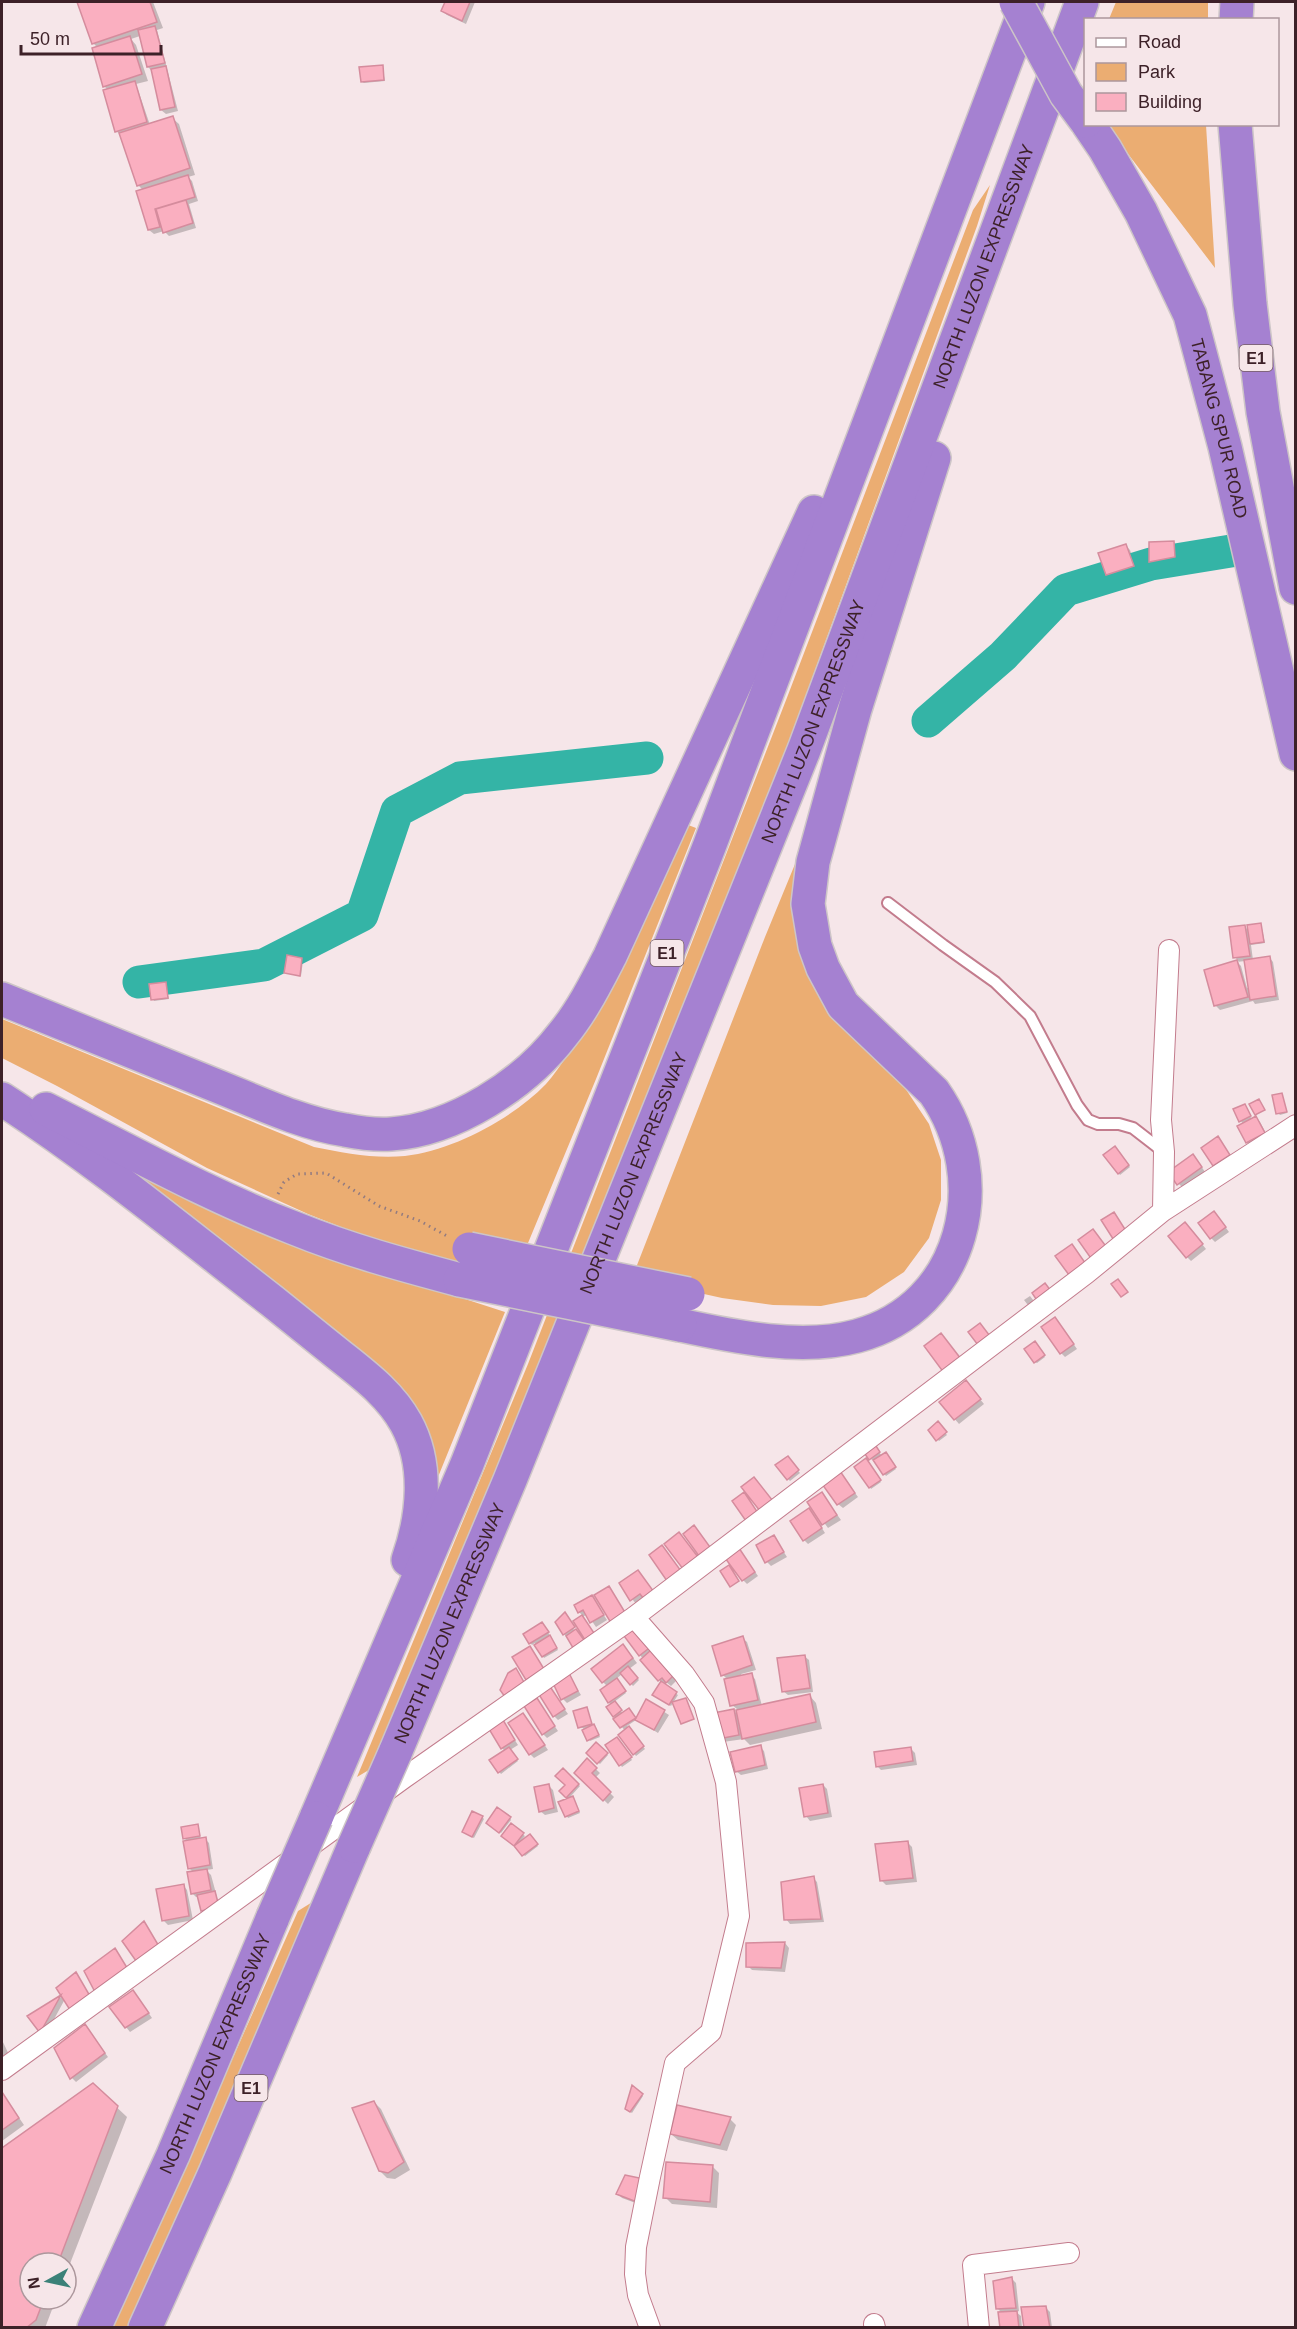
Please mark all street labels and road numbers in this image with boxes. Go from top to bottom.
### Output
street label: NORTH LUZON EXPRESSWAY [929,142,1038,391]
street label: TABANG SPUR ROAD [1187,336,1251,520]
road number: E1 [1240,345,1272,371]
street label: NORTH LUZON EXPRESSWAY [757,597,869,846]
road number: E1 [650,940,684,966]
street label: NORTH LUZON EXPRESSWAY [576,1049,691,1297]
street label: NORTH LUZON EXPRESSWAY [390,1500,509,1746]
street label: NORTH LUZON EXPRESSWAY [156,1931,275,2177]
road number: E1 [234,2075,268,2101]

